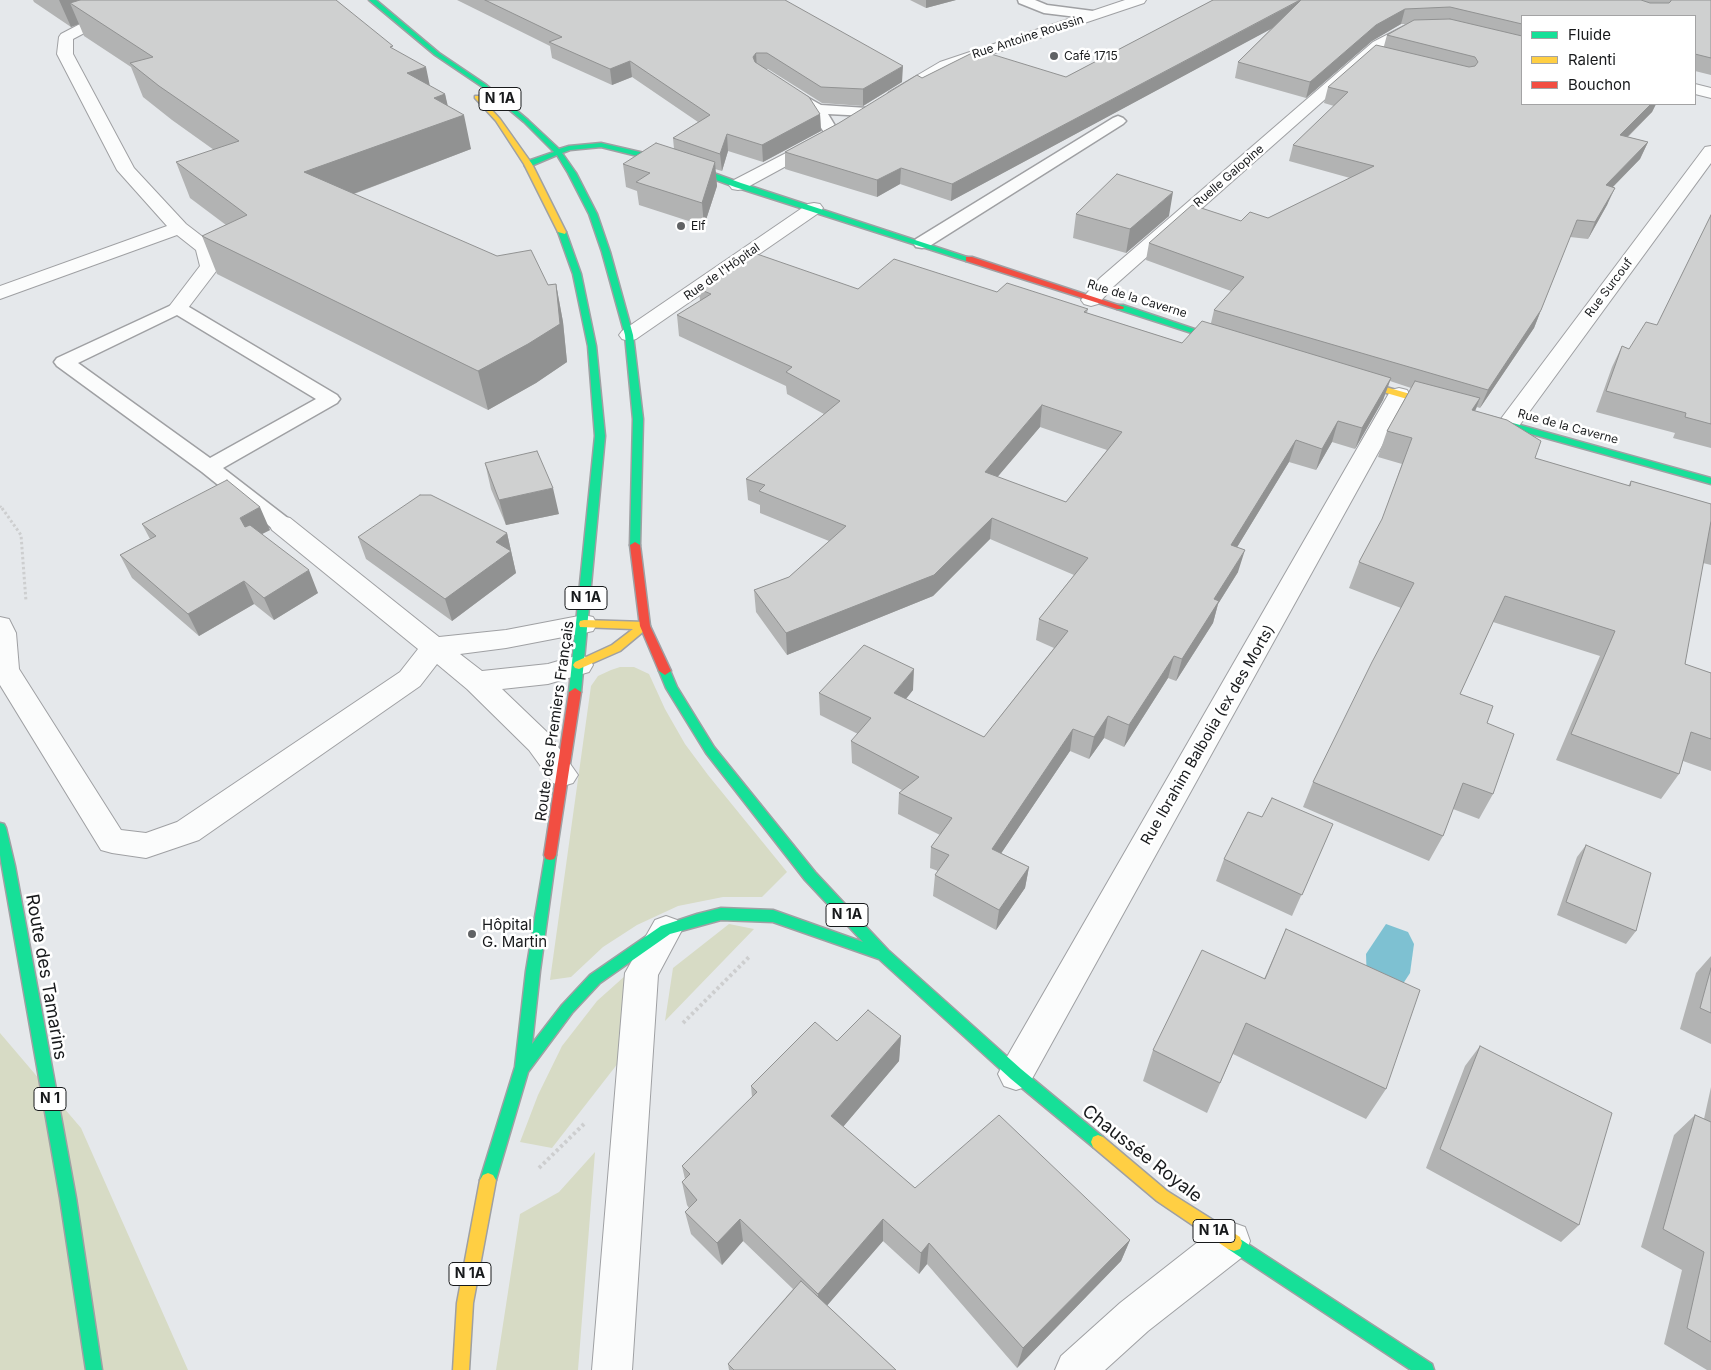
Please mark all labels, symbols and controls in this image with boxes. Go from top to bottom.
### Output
street label: Rue Antoine Roussin [970,12,1086,62]
legend [1521,15,1696,105]
text: Fluide [1568,25,1611,44]
place label: Café 1715 [1064,49,1118,63]
marker: Café 1715 [1048,50,1060,62]
text: Ralenti [1568,50,1616,69]
text: Bouchon [1568,75,1631,94]
road number: N 1A [479,88,521,110]
street label: Ruelle Galopine [1191,142,1267,210]
place label: Elf [691,219,706,233]
marker: Elf [675,220,687,232]
street label: Rue de l'Hôpital [681,240,763,304]
street label: Rue Surcouf [1582,256,1636,320]
street label: Rue de la Caverne [1085,277,1189,321]
street label: Rue de la Caverne [1516,407,1620,447]
road number: N 1A [565,586,607,610]
street label: Route des Premiers Français [532,620,578,822]
street label: Rue Ibrahim Balbolia (ex des Morts) [1137,622,1279,848]
street label: Route des Tamarins [21,892,71,1062]
road number: N 1A [826,904,868,926]
place label: Hôpital G. Martin [482,916,547,951]
marker: Hôpital G. Martin [466,928,478,940]
road number: N 1 [34,1088,66,1110]
street label: Chaussée Royale [1078,1100,1206,1208]
road number: N 1A [1193,1220,1235,1242]
road number: N 1A [449,1262,491,1286]

